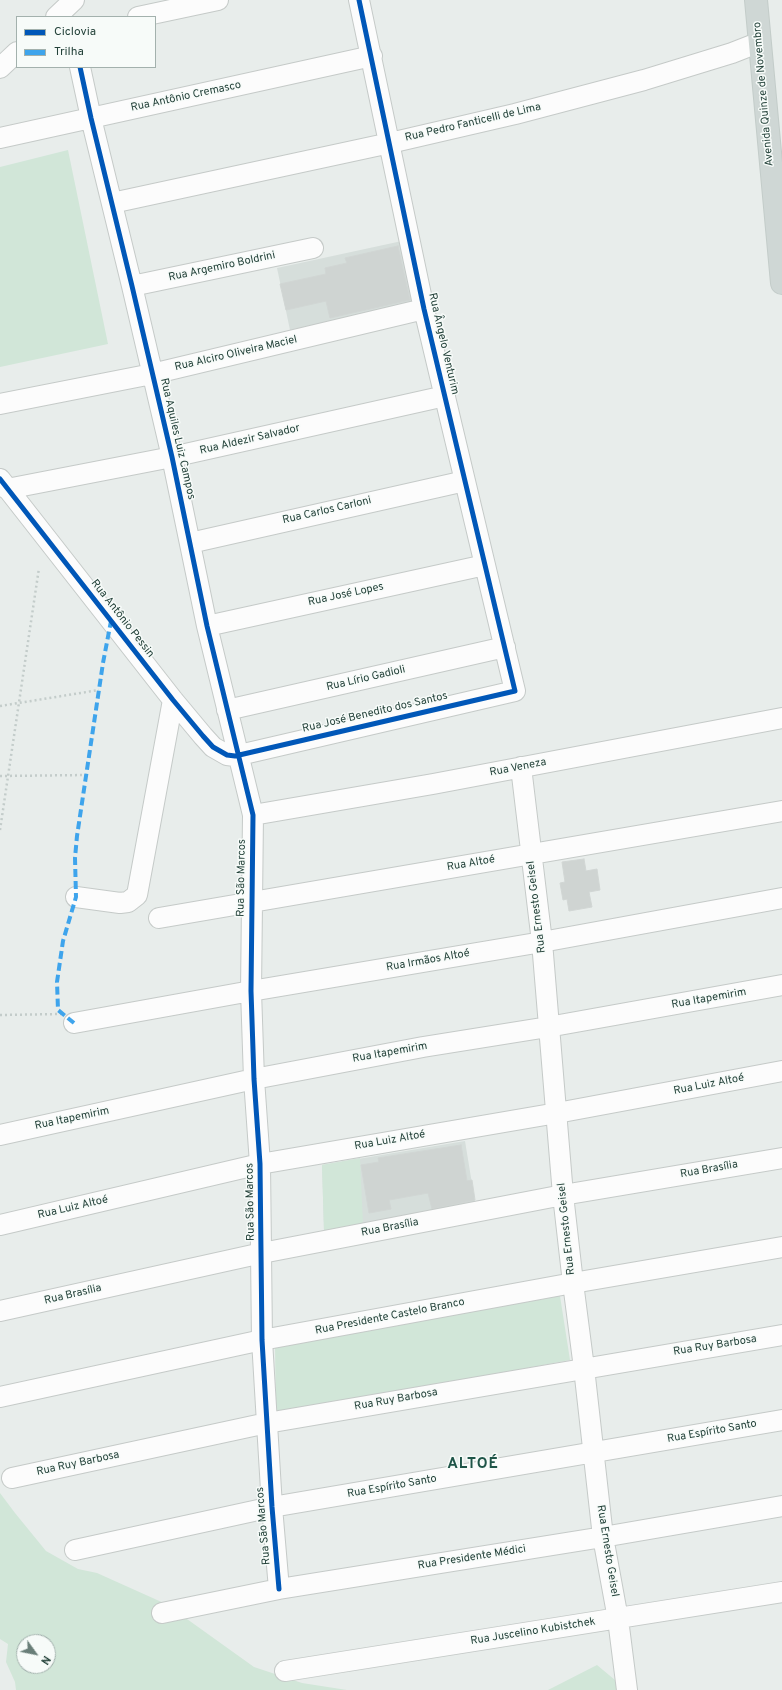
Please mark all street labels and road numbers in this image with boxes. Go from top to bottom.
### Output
street label: Avenida Quinze de Novembro [751,21,777,167]
street label: Rua Antônio Cremasco [130,79,242,115]
street label: Rua Pedro Fanticelli de Lima [404,101,542,145]
street label: Rua Argemiro Boldrini [167,249,277,285]
street label: Rua Ângelo Venturim [425,292,461,396]
street label: Rua Alciro Oliveira Maciel [174,333,298,375]
street label: Rua Aquiles Luiz Campos [157,377,197,501]
street label: Rua Aldezir Salvador [199,422,301,458]
street label: Rua Carlos Carloni [281,494,373,528]
street label: Rua Antônio Pessin [87,577,157,661]
street label: Rua José Lopes [307,581,385,609]
street label: Rua Lírio Gadioli [325,663,407,695]
street label: Rua José Benedito dos Santos [301,690,449,736]
street label: Rua Veneza [489,756,547,780]
street label: Rua São Marcos [235,839,249,917]
street label: Rua Altoé [446,853,496,875]
street label: Rua Ernesto Geisel [525,860,549,954]
street label: Rua Irmãos Altoé [385,947,471,975]
street label: Rua Itapemirim [671,986,747,1012]
street label: Rua Itapemirim [352,1040,428,1066]
street label: Rua Luiz Altoé [673,1072,745,1098]
street label: Rua Itapemirim [34,1105,110,1133]
street label: Rua Luiz Altoé [354,1128,426,1154]
street label: Rua Brasília [679,1158,739,1182]
street label: Rua São Marcos [244,1163,258,1241]
street label: Rua Ernesto Geisel [556,1182,578,1276]
street label: Rua Luiz Altoé [37,1194,109,1222]
street label: Rua Brasília [360,1216,420,1240]
street label: Rua Brasília [43,1282,103,1308]
street label: Rua Presidente Castelo Branco [314,1296,466,1338]
street label: Rua Ruy Barbosa [672,1333,758,1359]
street label: Rua Ruy Barbosa [353,1386,439,1414]
street label: Rua Espírito Santo [666,1418,758,1446]
street label: Rua Ruy Barbosa [35,1449,121,1479]
street label: Rua Espírito Santo [346,1473,438,1501]
street label: Rua São Marcos [254,1487,274,1565]
street label: Rua Ernesto Geisel [593,1504,621,1598]
street label: Rua Presidente Médici [417,1543,527,1573]
street label: Rua Juscelino Kubistchek [470,1616,596,1648]

